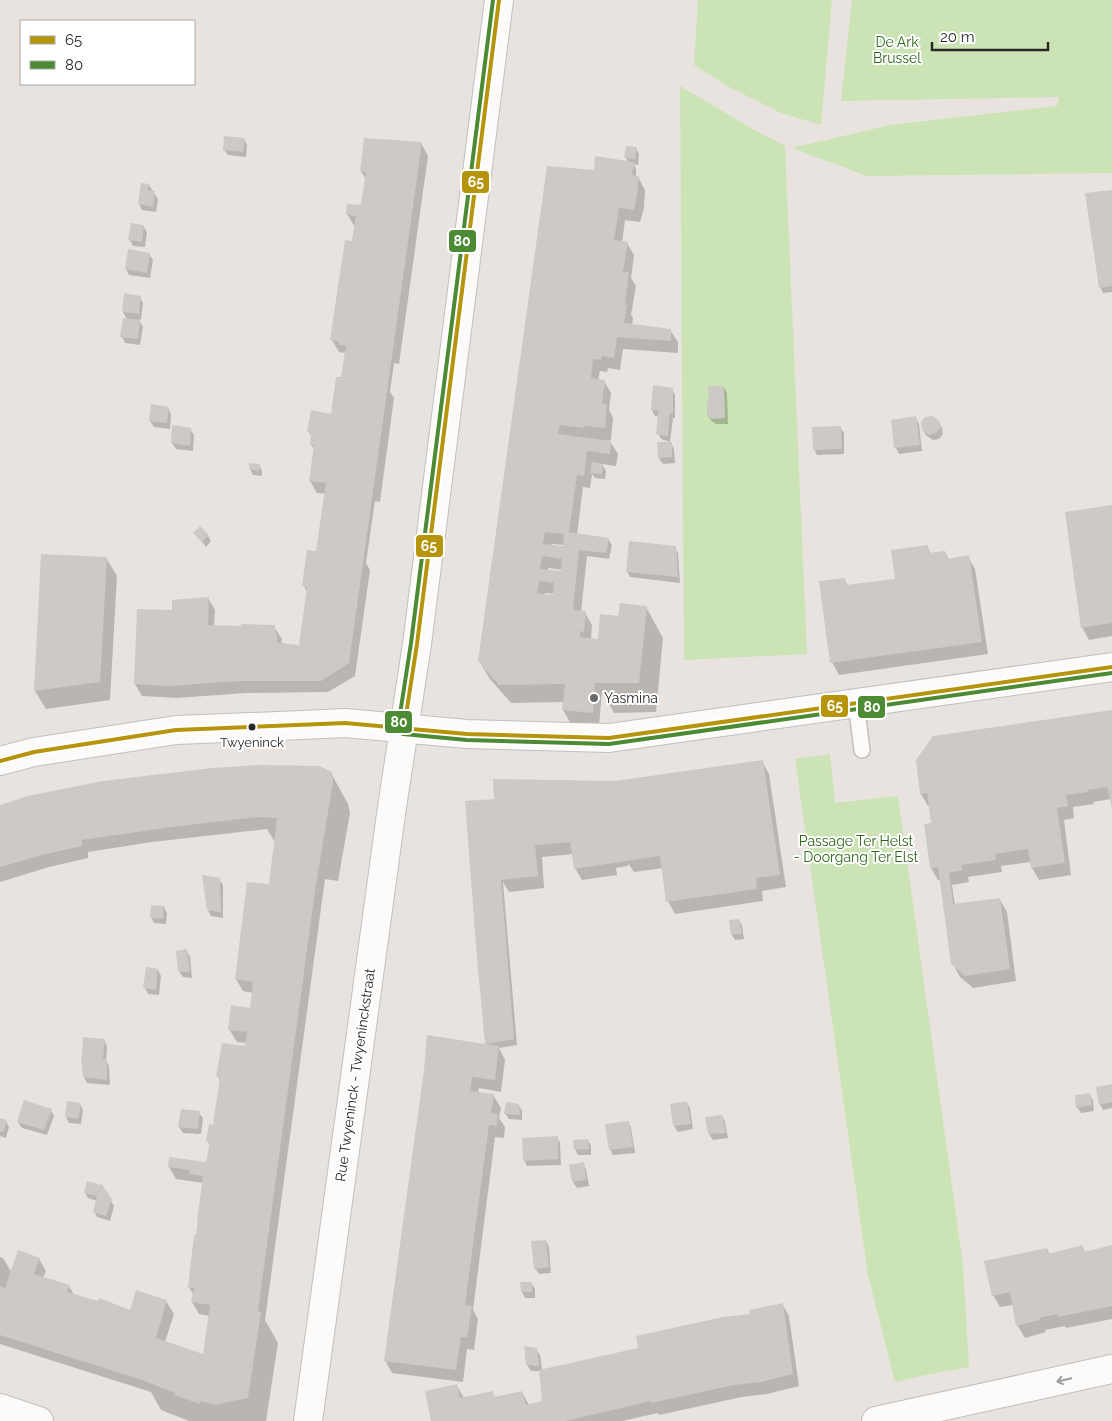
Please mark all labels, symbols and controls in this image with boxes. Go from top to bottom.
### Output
legend [20,20,195,85]
scale bar [932,20,1048,52]
text: 20 m [940,28,975,46]
text: 65 [65,31,82,49]
park label: De Ark Brussel [873,34,921,66]
text: 80 [65,56,83,74]
line badge: 65 [461,170,490,194]
text: 65 [468,174,484,190]
line badge: 80 [448,229,477,253]
text: 80 [453,233,471,249]
line badge: 65 [415,534,444,558]
text: 65 [421,538,437,554]
place label: Yasmina [604,690,658,706]
marker: Yasmina [588,692,600,704]
line badge: 65 [820,694,849,718]
line badge: 80 [857,695,886,719]
text: 65 [827,698,843,714]
text: 80 [863,699,881,715]
line badge: 80 [384,710,413,734]
text: 80 [390,714,408,730]
marker: Twyeninck [247,722,257,732]
place label: Twyeninck [220,735,284,750]
park label: Passage Ter Helst - Doorgang Ter Elst [794,833,918,865]
street label: Rue Twyeninck - Twyeninckstraat [332,967,378,1183]
one-way arrow [1057,1376,1073,1385]

